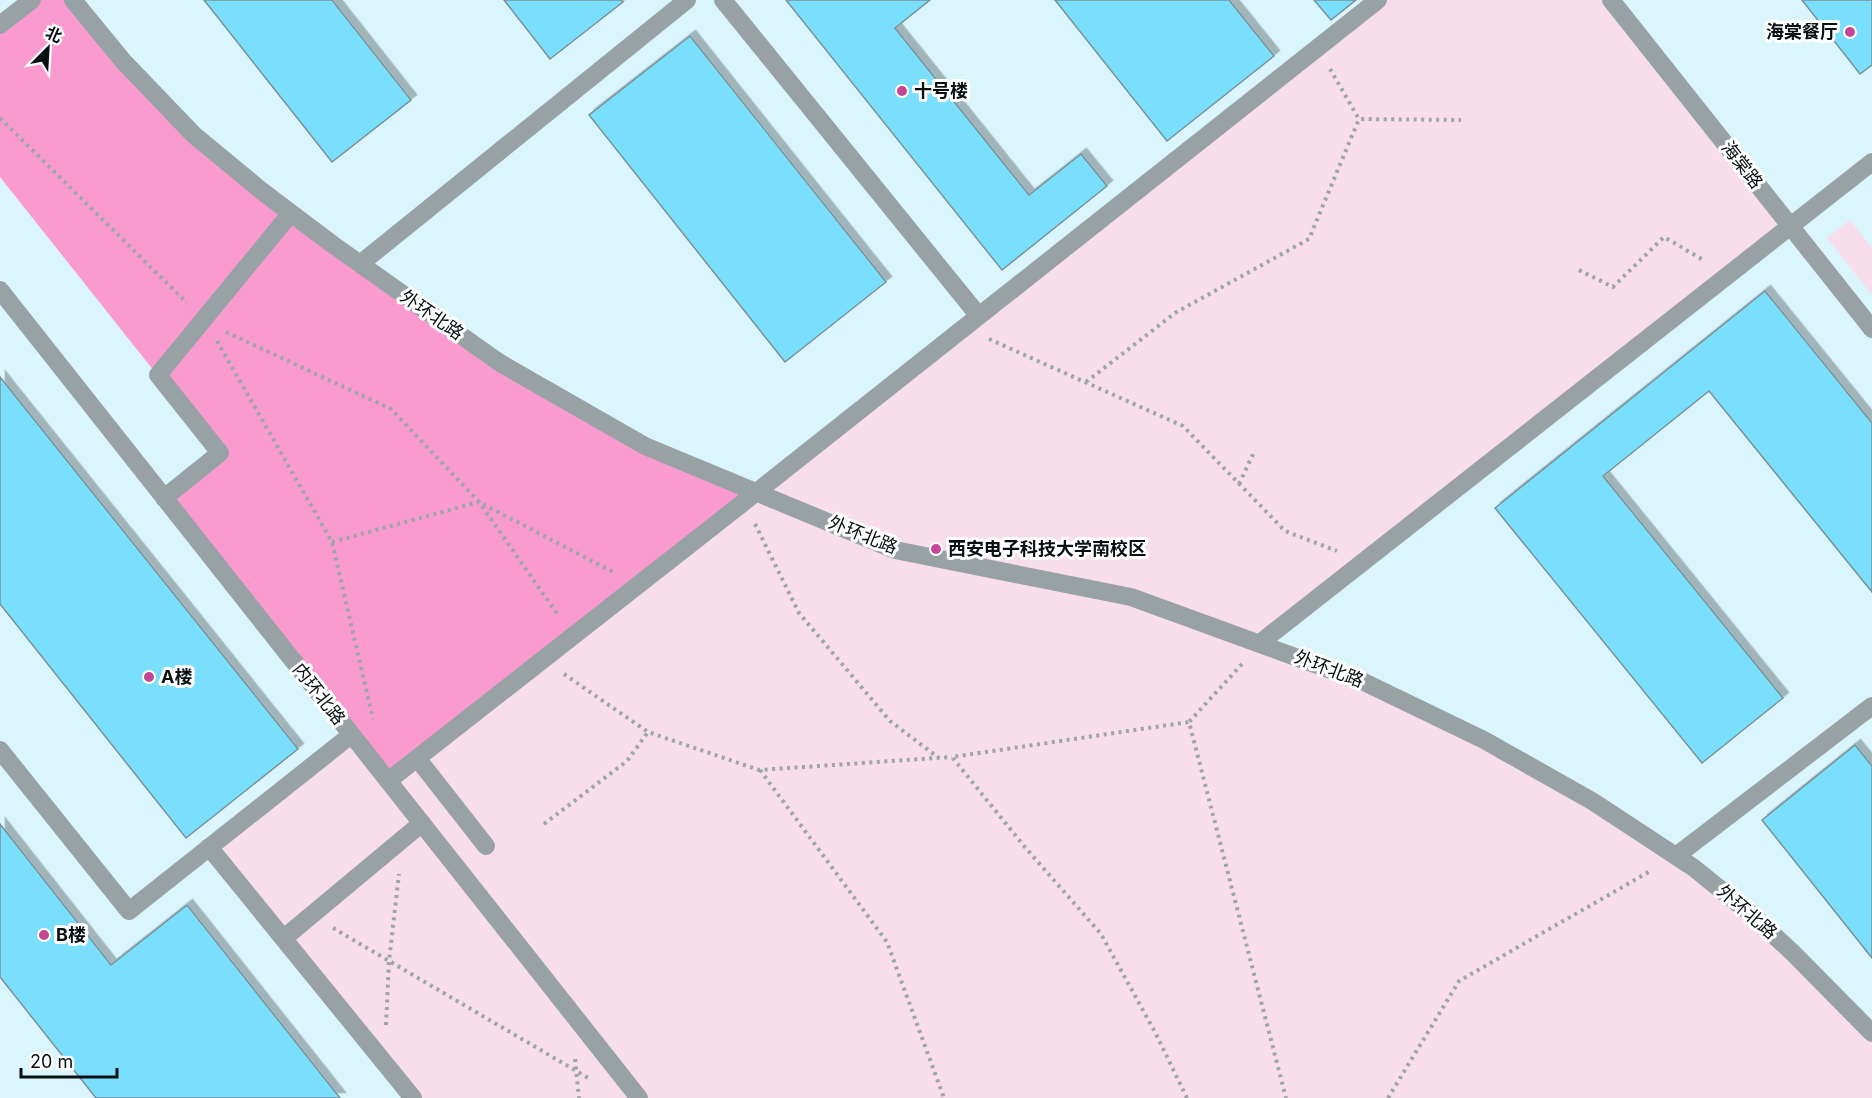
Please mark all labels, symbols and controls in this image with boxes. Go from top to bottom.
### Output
north arrow [18,18,78,78]
place label: 海棠餐厅 [1766,21,1838,42]
text: 北 [43,22,65,47]
marker: 海棠餐厅 [1843,25,1857,39]
place label: 十号楼 [914,80,968,101]
marker: 十号楼 [895,84,909,98]
street label: 海棠路 [1717,137,1767,192]
street label: 外环北路 [397,285,468,344]
street label: 外环北路 [826,511,900,558]
place label: 西安电子科技大学南校区 [948,538,1146,559]
marker: 西安电子科技大学南校区 [929,542,943,556]
street label: 外环北路 [1292,646,1367,691]
street label: 内环北路 [289,659,350,729]
place label: A楼 [161,666,192,687]
marker: A楼 [142,670,156,684]
street label: 外环北路 [1713,880,1781,943]
place label: B楼 [56,924,86,945]
marker: B楼 [37,928,51,942]
scale bar [21,1041,117,1079]
text: 20 m [30,1051,73,1072]

